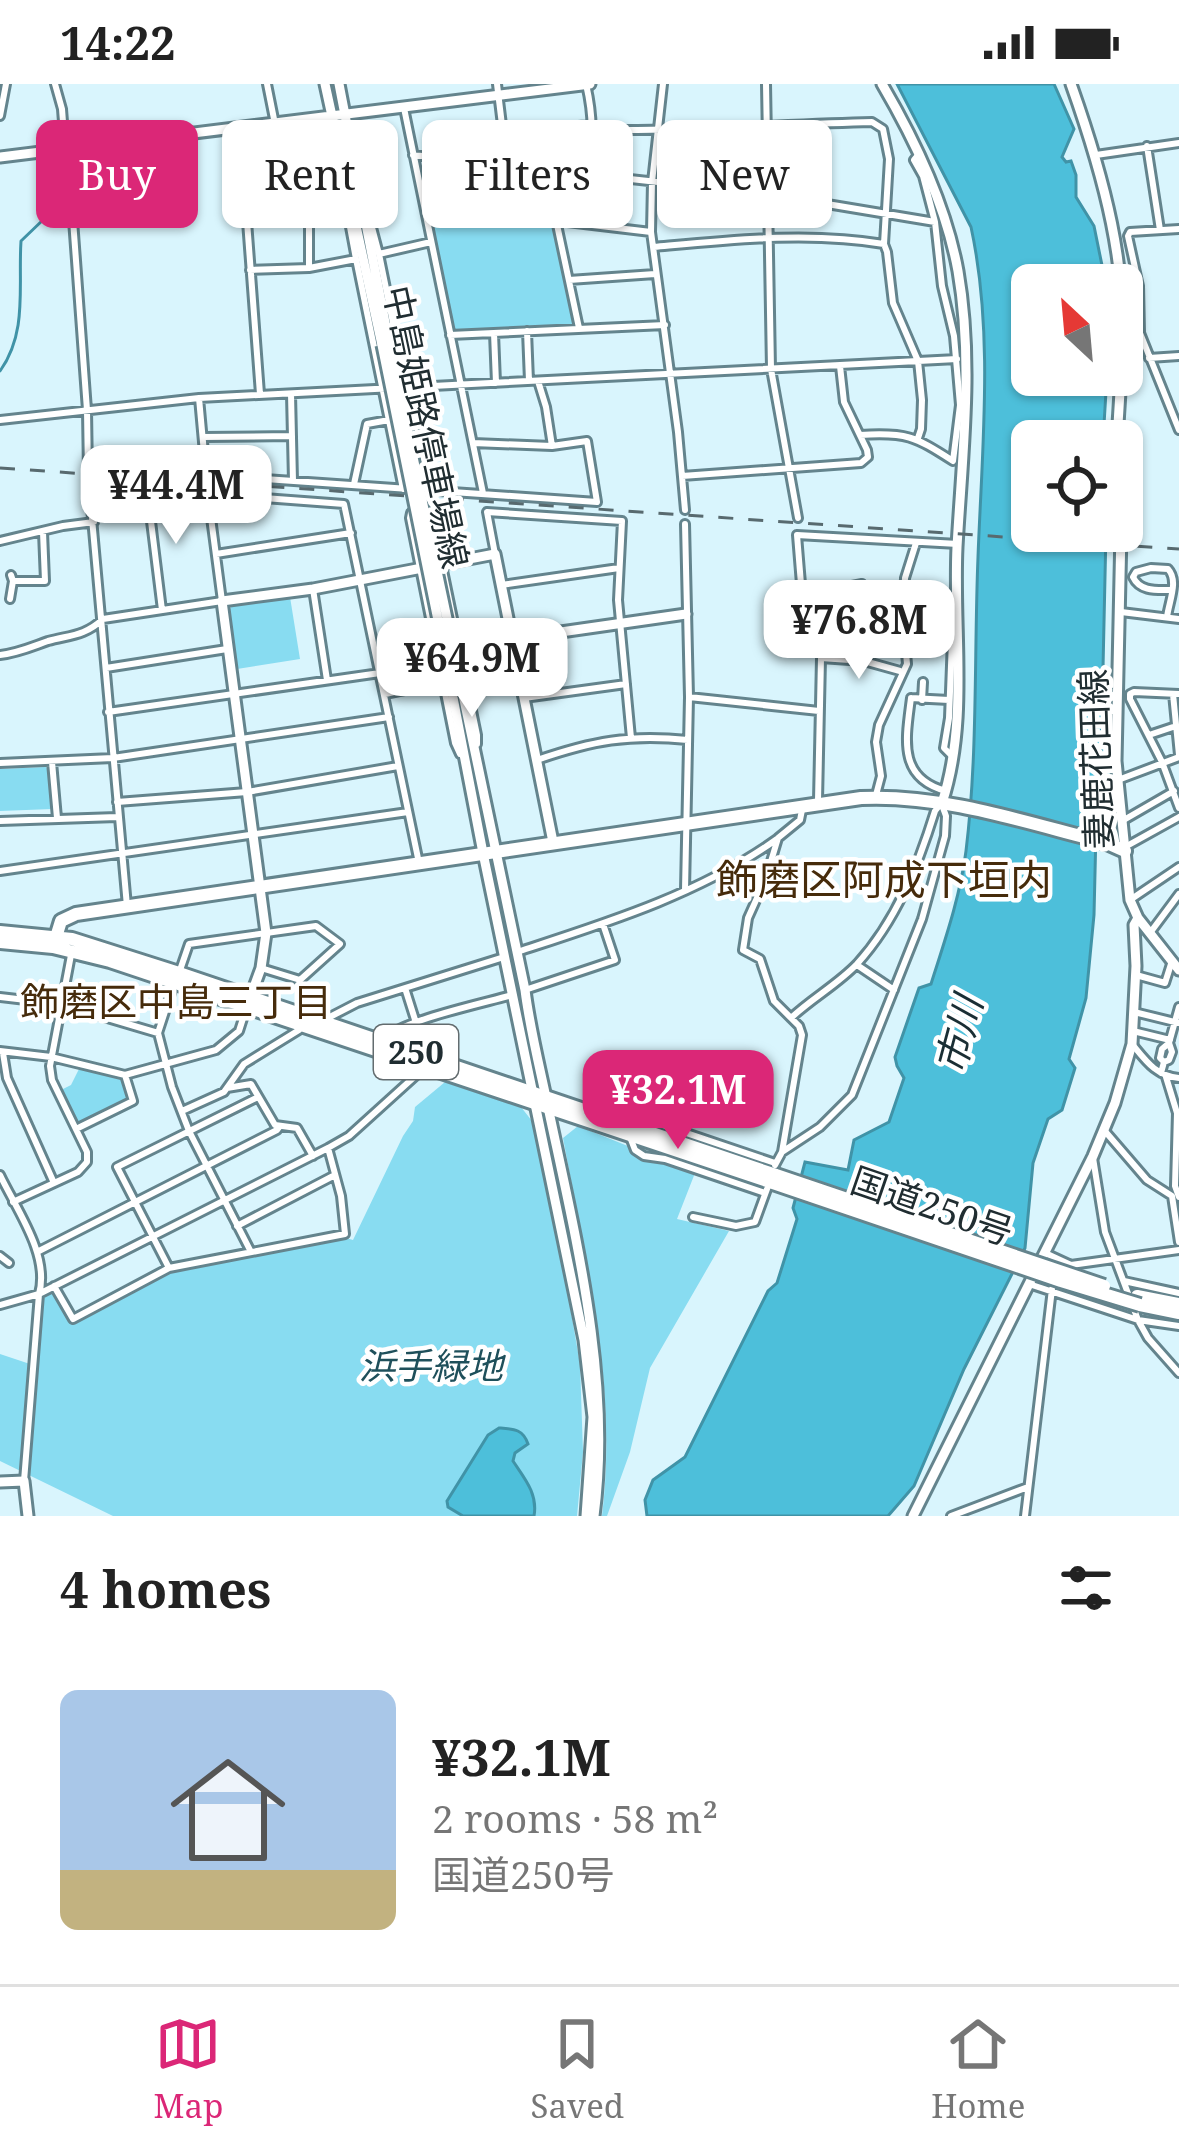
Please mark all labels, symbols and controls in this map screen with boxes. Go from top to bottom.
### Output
text: 14:22 [60,12,175,73]
chip: Buy [36,120,198,228]
chip: Rent [222,120,398,228]
chip: Filters [422,120,633,228]
chip: New [657,120,832,228]
north arrow [1011,264,1143,396]
map controls [1011,264,1143,552]
street label: 中島姫路停車場線 [373,281,480,573]
button: locate [1011,420,1143,552]
pin: ¥44.4M [78,445,274,547]
text: ¥44.4M [108,457,244,510]
pin: ¥76.8M [761,580,957,682]
text: ¥76.8M [791,592,927,645]
pin: ¥64.9M [374,618,570,720]
text: ¥64.9M [404,630,540,683]
street label: 妻鹿花田線 [1068,668,1123,850]
district label: 飾磨区阿成下垣内 [716,850,1052,907]
district label: 飾磨区中島三丁目 [20,974,332,1027]
water label: 市川 [922,986,994,1079]
road number: 250 [374,1025,458,1079]
pin: ¥32.1M [580,1050,776,1152]
text: ¥32.1M [610,1062,746,1115]
street label: 国道250号 [845,1155,1020,1256]
park label: 浜手緑地 [359,1341,507,1390]
text: 4 homes [60,1553,271,1623]
icon: filters [1053,1555,1119,1621]
text: ¥32.1M [432,1721,611,1791]
icon: home [156,1738,300,1882]
text: 2 rooms · 58 m² [432,1791,718,1844]
text: 国道250号 [432,1847,614,1900]
tab: Map [154,2011,223,2128]
tab: Saved [531,2011,624,2128]
tab: Home [931,2011,1025,2128]

